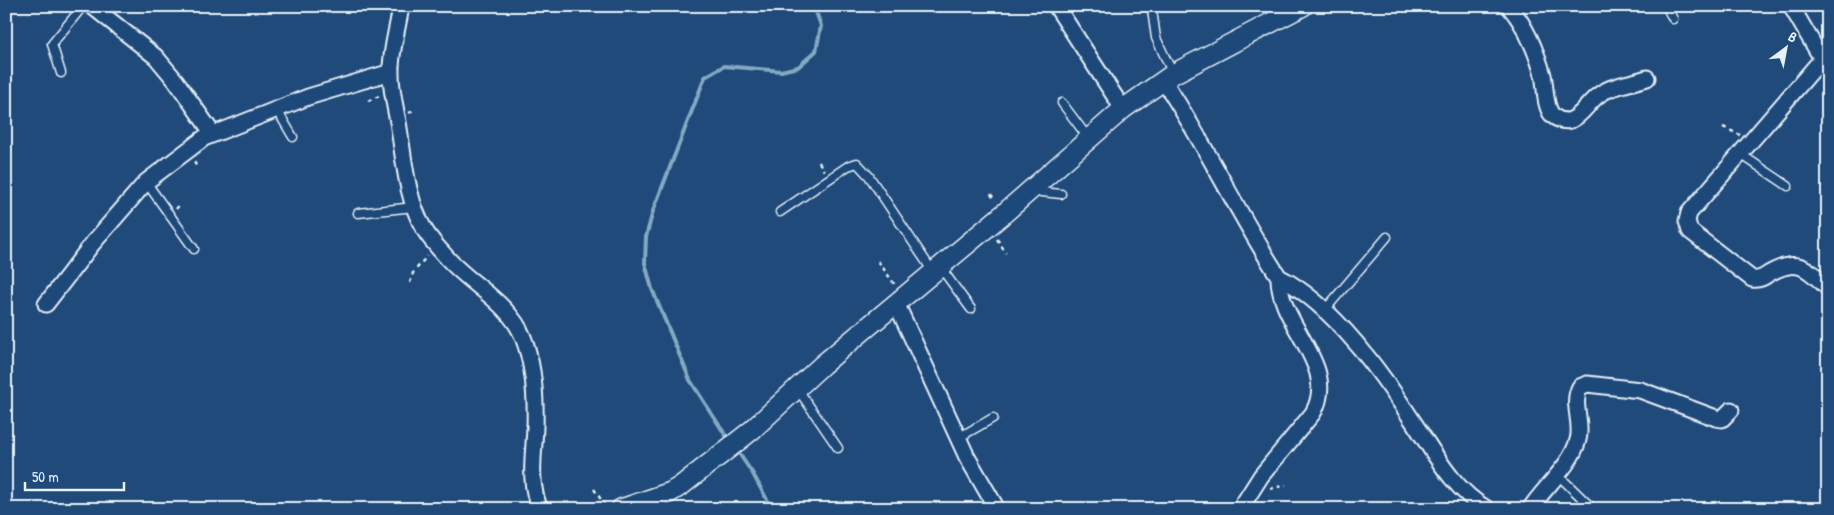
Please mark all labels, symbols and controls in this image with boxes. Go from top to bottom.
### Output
north arrow [1762,22,1812,72]
text: B [1785,27,1801,46]
scale bar [25,460,124,492]
text: 50 m [32,466,59,487]

